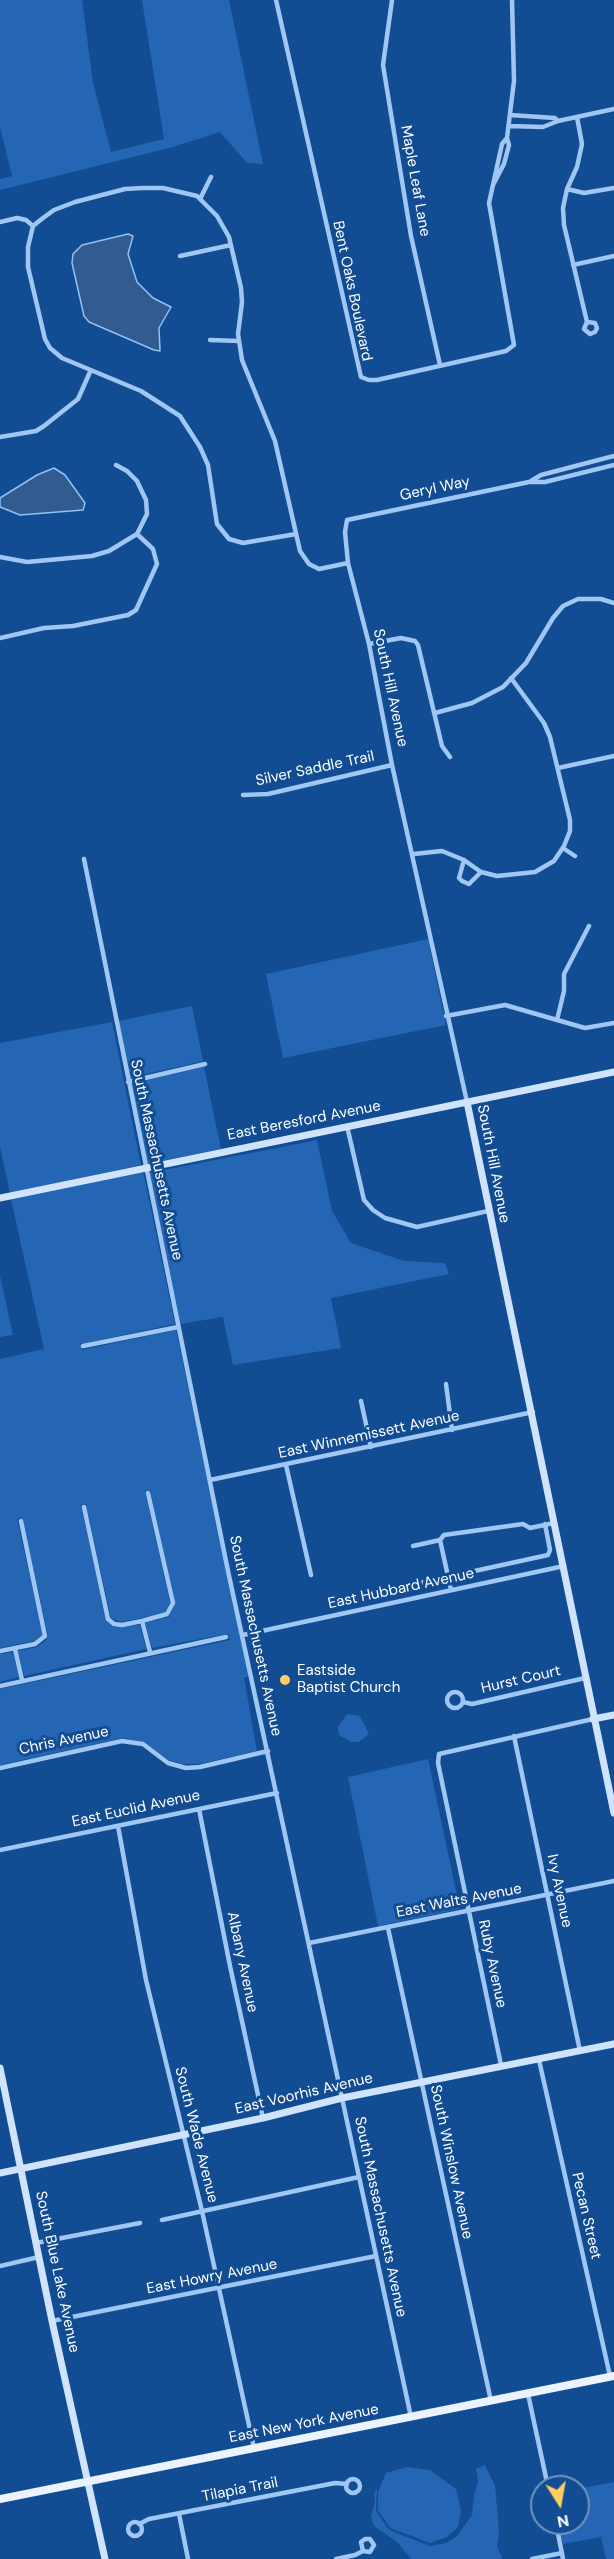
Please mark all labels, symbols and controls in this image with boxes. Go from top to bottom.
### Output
street label: Maple Leaf Lane [396,124,434,238]
street label: Bent Oaks Boulevard [328,219,376,363]
street label: Geryl Way [398,473,472,505]
street label: South Hill Avenue [369,627,411,749]
street label: Silver Saddle Trail [254,748,376,790]
street label: South Massachusetts Avenue [126,1058,186,1262]
street label: East Beresford Avenue [226,1097,382,1145]
street label: South Hill Avenue [473,1103,513,1225]
street label: East Winnemissett Avenue [277,1407,461,1463]
street label: South Massachusetts Avenue [225,1534,285,1738]
street label: East Hubbard Avenue [326,1565,476,1613]
place label: Eastside Baptist Church [297,1662,400,1697]
street label: Hurst Court [479,1662,563,1698]
marker: Eastside Baptist Church [278,1673,292,1687]
street label: Chris Avenue [18,1723,110,1759]
street label: East Euclid Avenue [70,1787,202,1831]
street label: Ivy Avenue [542,1853,576,1929]
street label: East Walts Avenue [395,1880,523,1922]
street label: Albany Avenue [223,1910,261,2014]
street label: Ruby Avenue [474,1918,510,2010]
street label: South Wade Avenue [170,2065,222,2205]
street label: East Voorhis Avenue [233,2069,375,2119]
street label: South Winslow Avenue [426,2083,476,2241]
street label: South Massachusetts Avenue [350,2115,410,2319]
street label: Pecan Street [567,2171,605,2261]
street label: South Blue Lake Avenue [31,2190,83,2354]
street label: East Howry Avenue [145,2255,279,2299]
street label: East New York Avenue [228,2401,380,2447]
street label: Tilapia Trail [201,2474,279,2506]
north arrow [530,2475,590,2535]
text: N [555,2510,571,2533]

